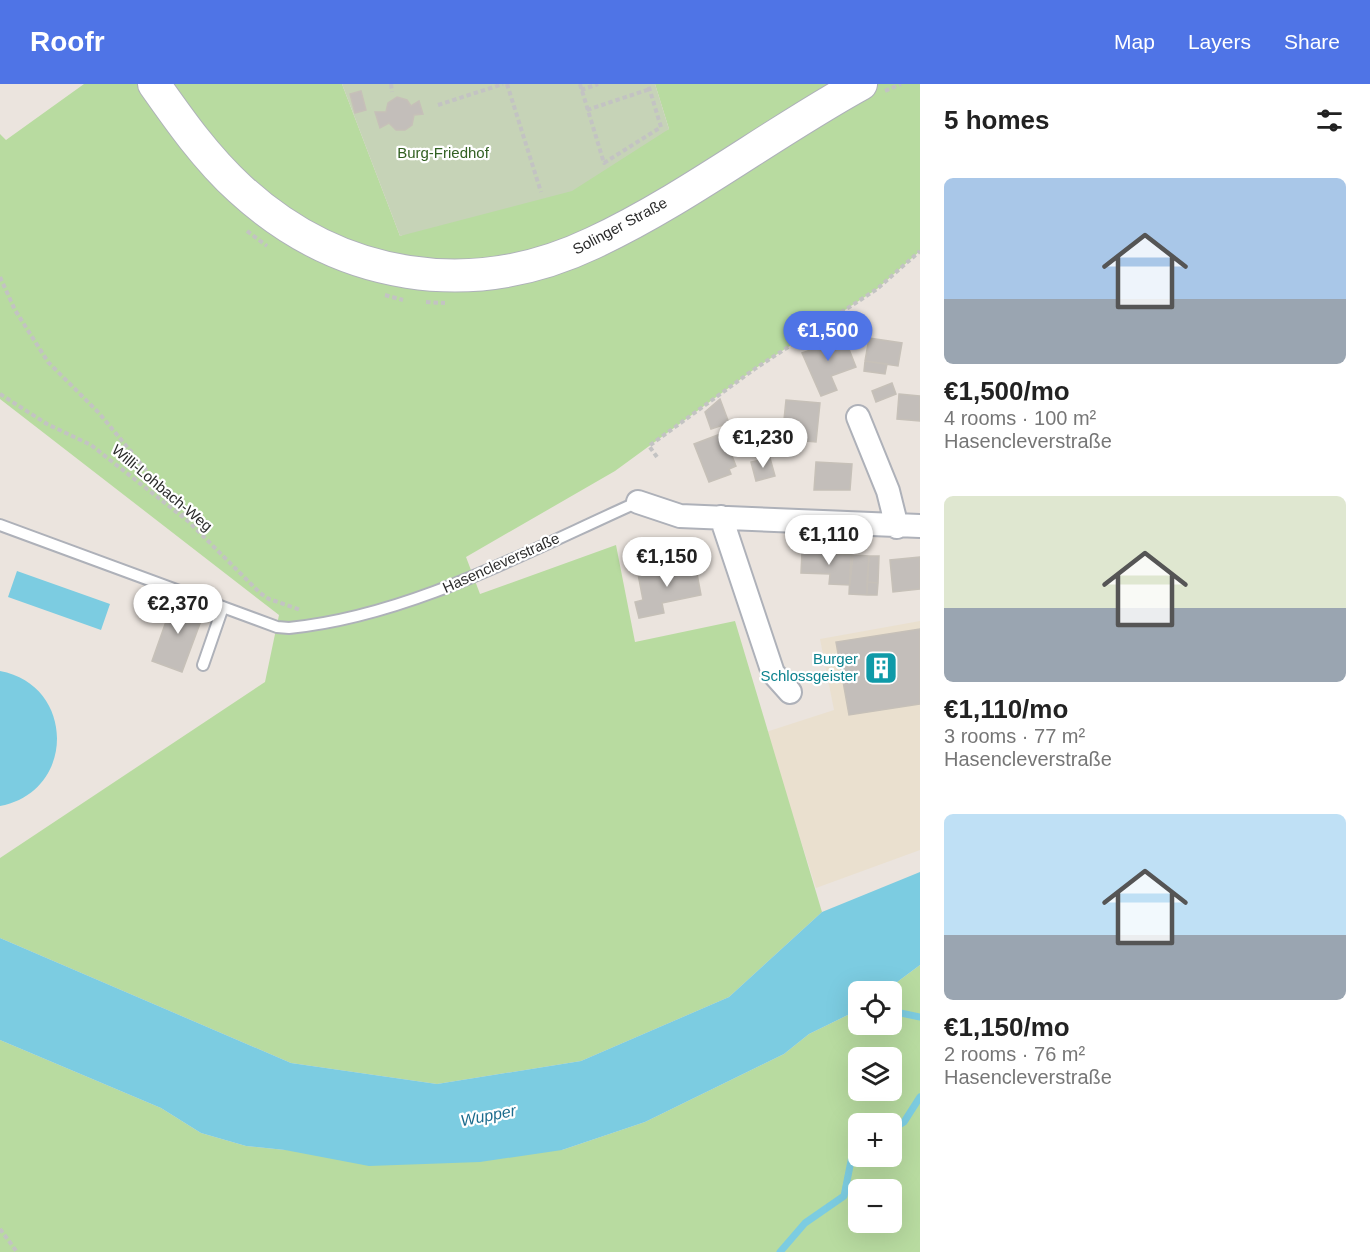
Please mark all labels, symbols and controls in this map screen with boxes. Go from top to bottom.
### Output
text: Roofr [30,26,105,57]
text: Map [1114,30,1155,53]
text: Layers [1188,30,1251,53]
text: Share [1284,30,1340,53]
icon: filters [1313,104,1346,137]
text: 5 homes [944,105,1050,135]
park label: Burg-Friedhof [397,144,490,161]
street label: Solinger Straße [570,194,670,258]
icon: home [1091,217,1199,325]
pin: €1,500 [779,311,877,362]
text: €1,500 [797,319,859,341]
text: €1,500/mo [944,376,1070,406]
text: 4 rooms · 100 m² [944,407,1096,429]
pin: €1,230 [714,418,812,469]
text: €1,230 [732,426,794,448]
text: Hasencleverstraße [944,430,1112,452]
street label: Willi-Lohbach-Weg [109,441,216,534]
pin: €1,110 [780,515,878,566]
text: €1,110 [799,523,859,545]
street label: Hasencleverstraße [440,529,562,596]
icon: home [1091,535,1199,643]
pin: €1,150 [618,537,716,588]
text: €1,150 [636,545,698,567]
pin: €2,370 [129,584,227,635]
text: €2,370 [147,592,209,614]
place label: Burger Schlossgeister [760,650,858,684]
building icon: Burger Schlossgeister [863,650,899,686]
text: €1,110/mo [944,694,1068,724]
text: 3 rooms · 77 m² [944,725,1085,747]
text: Hasencleverstraße [944,748,1112,770]
icon: home [1091,853,1199,961]
map controls [848,981,902,1233]
button: locate [848,981,902,1035]
text: €1,150/mo [944,1012,1070,1042]
text: 2 rooms · 76 m² [944,1043,1085,1065]
button: layers [848,1047,902,1101]
text: Hasencleverstraße [944,1066,1112,1088]
water label: Wupper [459,1102,518,1129]
button: + [848,1113,902,1167]
button: − [848,1179,902,1233]

